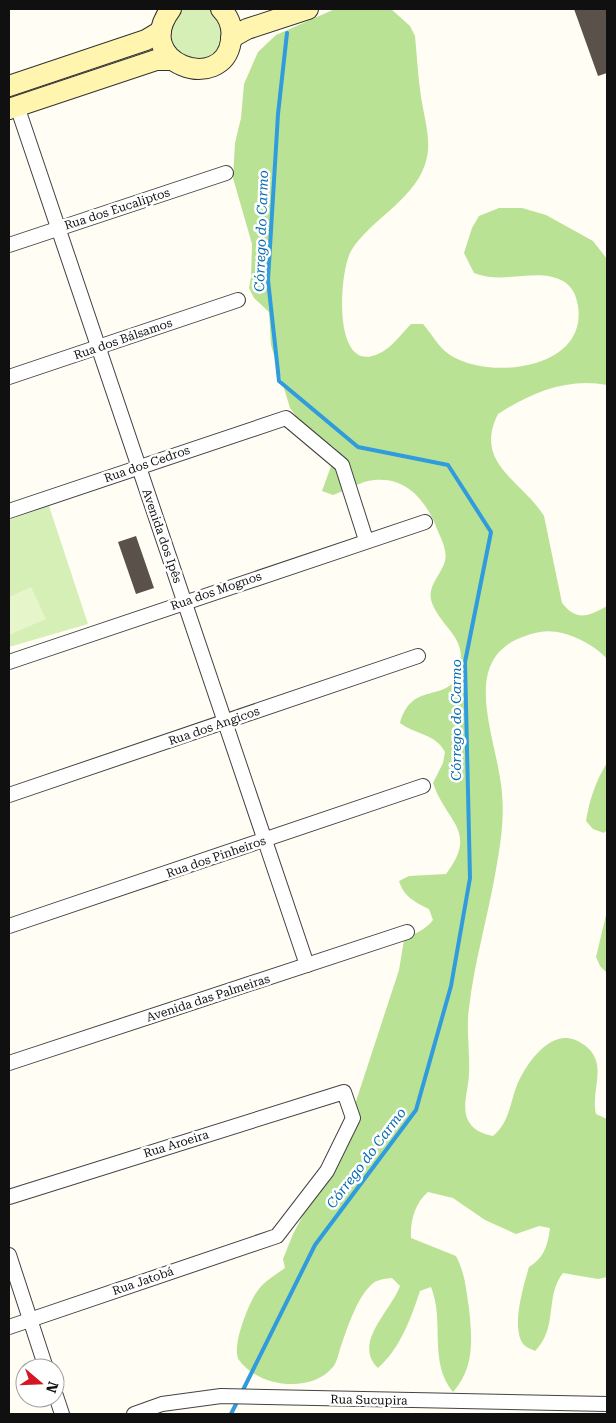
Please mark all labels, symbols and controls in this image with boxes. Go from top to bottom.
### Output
water label: Córrego do Carmo [251,170,271,292]
street label: Rua dos Eucaliptos [62,185,172,233]
street label: Rua dos Bálsamos [72,315,174,362]
street label: Rua dos Cedros [102,443,192,485]
street label: Avenida dos Ipês [139,487,185,585]
street label: Rua dos Mognos [169,569,264,613]
water label: Córrego do Carmo [448,659,464,781]
street label: Rua dos Angicos [167,704,262,748]
street label: Rua dos Pinheiros [164,833,268,881]
street label: Avenida das Palmeiras [144,971,272,1025]
water label: Córrego do Carmo [323,1105,409,1211]
street label: Rua Aroeira [142,1127,211,1161]
street label: Rua Jatobá [111,1264,176,1298]
north arrow [15,1358,65,1408]
text: N [43,1380,62,1395]
street label: Rua Sucupira [330,1392,408,1408]

